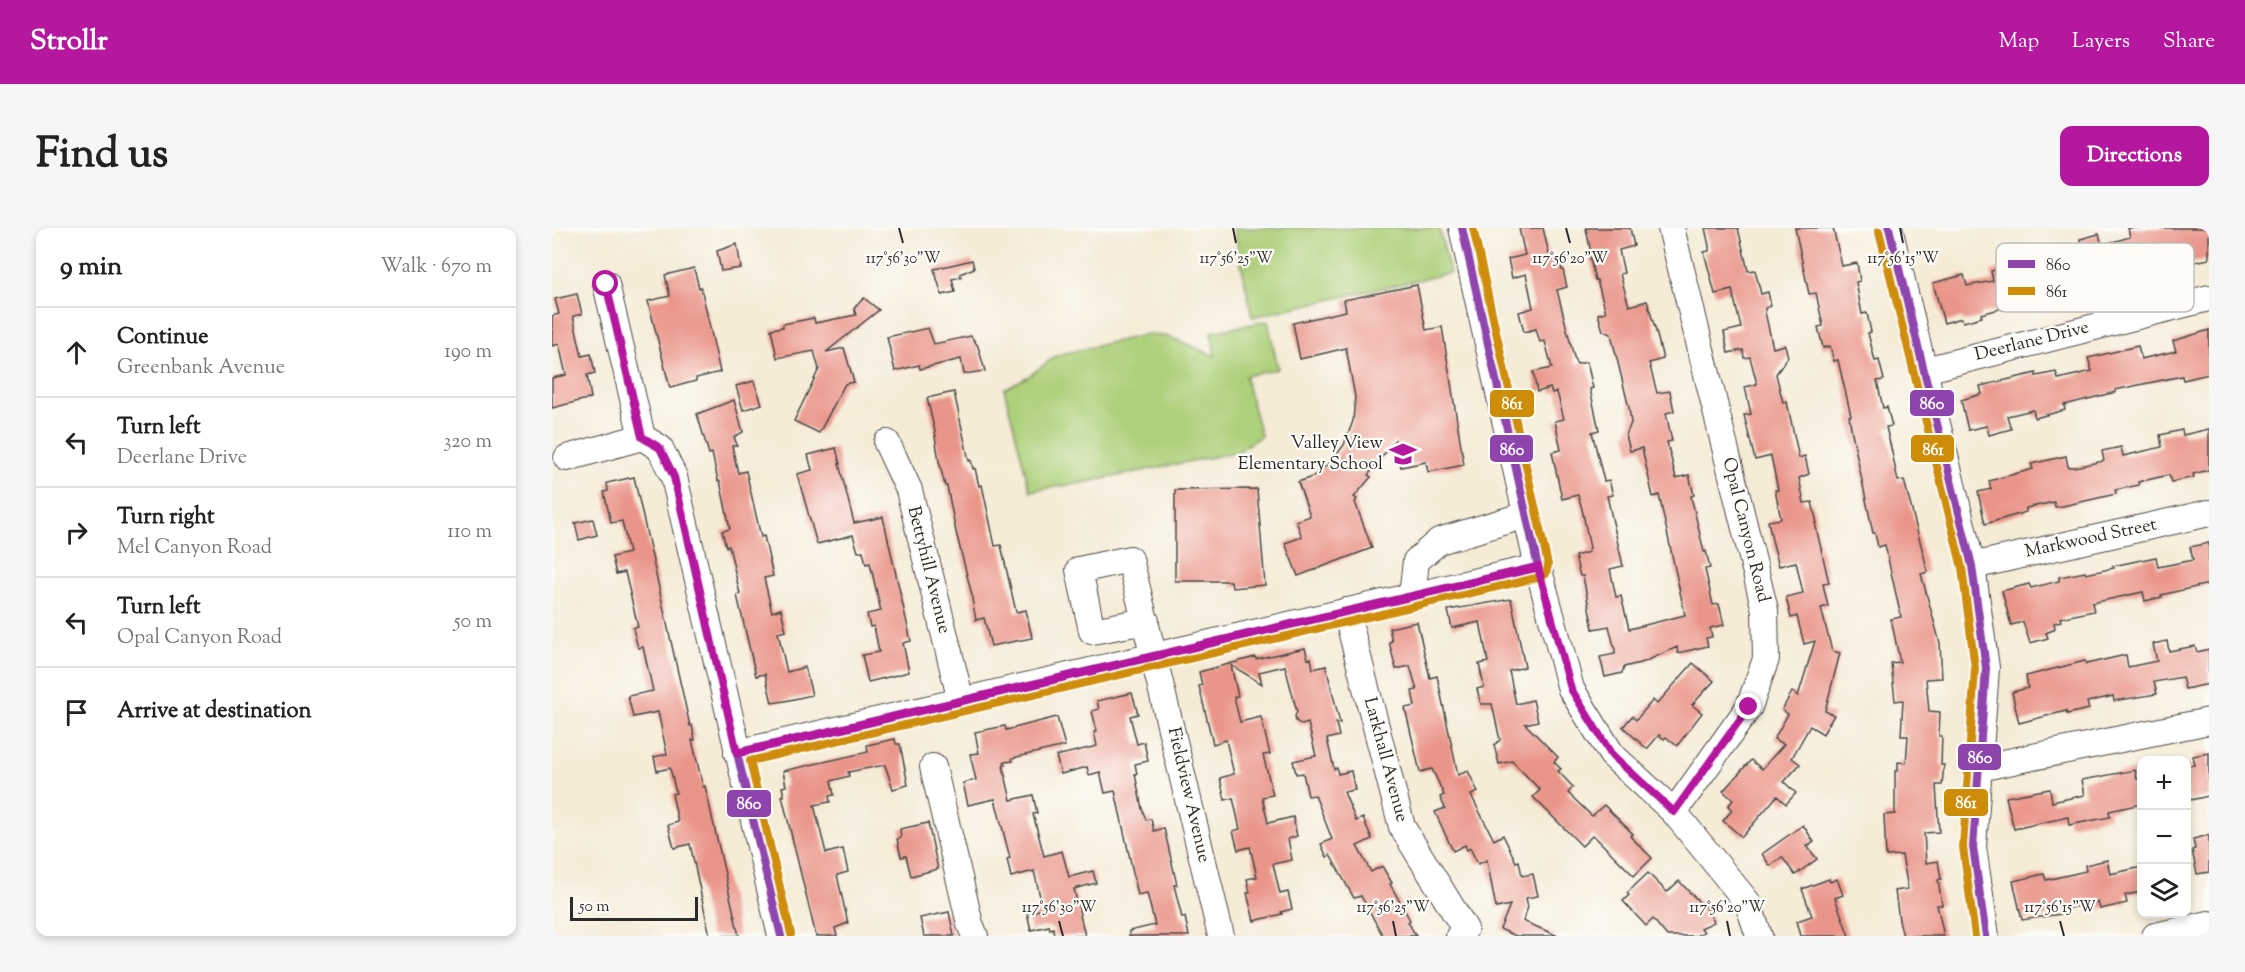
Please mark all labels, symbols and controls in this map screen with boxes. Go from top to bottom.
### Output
text: Strollr [30,22,108,62]
text: Map [1999,27,2039,57]
text: Layers [2072,27,2130,57]
text: Share [2163,27,2215,57]
text: Find us [36,126,168,186]
button: Directions [2060,126,2209,186]
legend [1996,243,2194,312]
text: 9 min [60,249,122,286]
text: 117°56'30"W [866,249,941,270]
text: 117°56'25"W [1199,249,1273,270]
text: 117°56'20"W [1532,249,1608,270]
text: 117°56'15"W [1867,249,1939,270]
text: Walk · 670 m [381,253,492,282]
text: 860 [2046,255,2070,278]
route start [592,270,618,296]
text: 861 [2046,282,2068,305]
street label: Deerlane Drive [1972,315,2092,369]
text: Continue [117,322,208,354]
icon: ahead [60,336,93,369]
text: 190 m [444,338,492,367]
text: Greenbank Avenue [117,354,285,383]
line badge: 861 [1489,389,1535,418]
line badge: 860 [1909,389,1955,417]
text: 861 [1501,394,1523,417]
text: 860 [1920,394,1945,417]
text: Turn left [117,412,200,444]
icon: left [60,426,93,459]
text: 320 m [443,428,492,457]
place label: Valley View Elementary School [1238,431,1384,478]
line badge: 860 [1489,434,1534,463]
line badge: 861 [1910,434,1955,463]
school or university icon: Valley View Elementary School [1388,439,1418,469]
text: 860 [1500,440,1525,463]
text: 861 [1922,440,1944,463]
text: Deerlane Drive [117,444,247,473]
street label: Opal Canyon Road [1714,455,1776,605]
text: Turn right [117,502,214,534]
street label: Bettyhill Avenue [900,504,956,636]
street label: Markwood Street [2023,512,2159,566]
icon: right [60,516,93,549]
text: 110 m [447,518,492,547]
text: Mel Canyon Road [117,534,272,563]
text: Turn left [117,592,200,624]
icon: left [60,606,93,639]
text: 50 m [454,608,492,637]
text: Opal Canyon Road [117,624,282,653]
route end [1735,693,1761,719]
street label: Larkhall Avenue [1356,695,1414,825]
icon: arrive [60,696,93,729]
text: Arrive at destination [117,696,312,728]
street label: Fieldview Avenue [1160,725,1216,865]
line badge: 860 [1957,743,2002,771]
text: 860 [1968,748,1993,771]
map controls [2137,756,2191,918]
button: + [2137,756,2191,810]
line badge: 861 [1943,788,1989,817]
line badge: 860 [726,789,772,818]
text: 861 [1955,793,1977,816]
text: 860 [737,794,762,817]
button: − [2137,810,2191,864]
button: layers [2137,864,2191,918]
scale bar [570,894,698,922]
text: 50 m [579,896,610,919]
text: 117°56'30"W [1022,898,1097,919]
text: 117°56'25"W [1356,898,1430,919]
text: 117°56'20"W [1689,898,1765,919]
text: 117°56'15"W [2024,898,2096,919]

